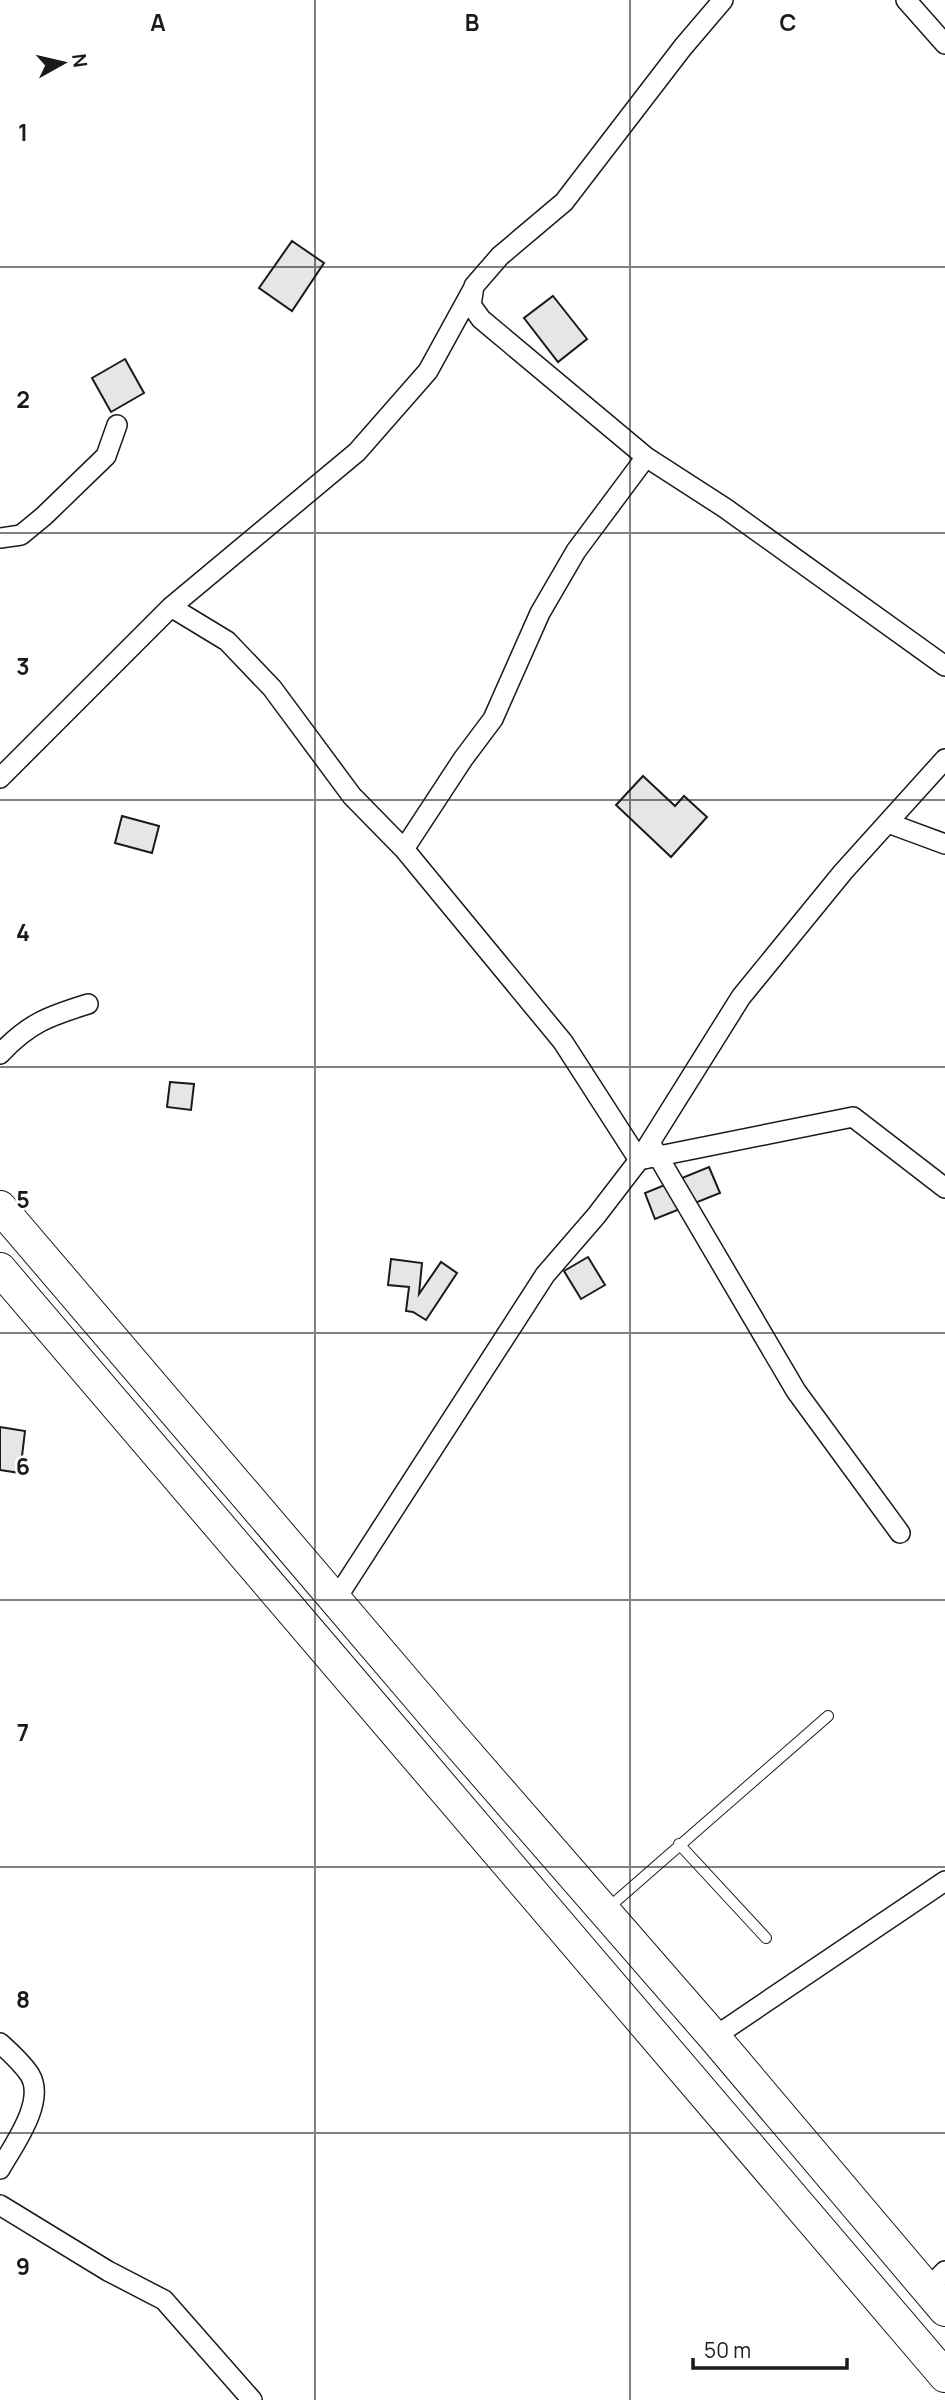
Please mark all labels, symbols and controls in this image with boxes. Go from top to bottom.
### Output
text: A [150,6,166,38]
text: B [465,6,479,38]
text: C [780,6,797,38]
north arrow [28,28,98,98]
text: N [66,52,94,69]
text: 1 [18,116,28,148]
text: 2 [16,383,30,415]
text: 3 [16,650,30,682]
text: 4 [16,916,30,948]
text: 5 [16,1183,30,1215]
text: 6 [16,1450,30,1482]
text: 7 [17,1716,29,1748]
text: 8 [16,1983,30,2015]
text: 9 [16,2250,30,2282]
scale bar [693,2326,847,2370]
text: 50 m [704,2336,751,2364]

